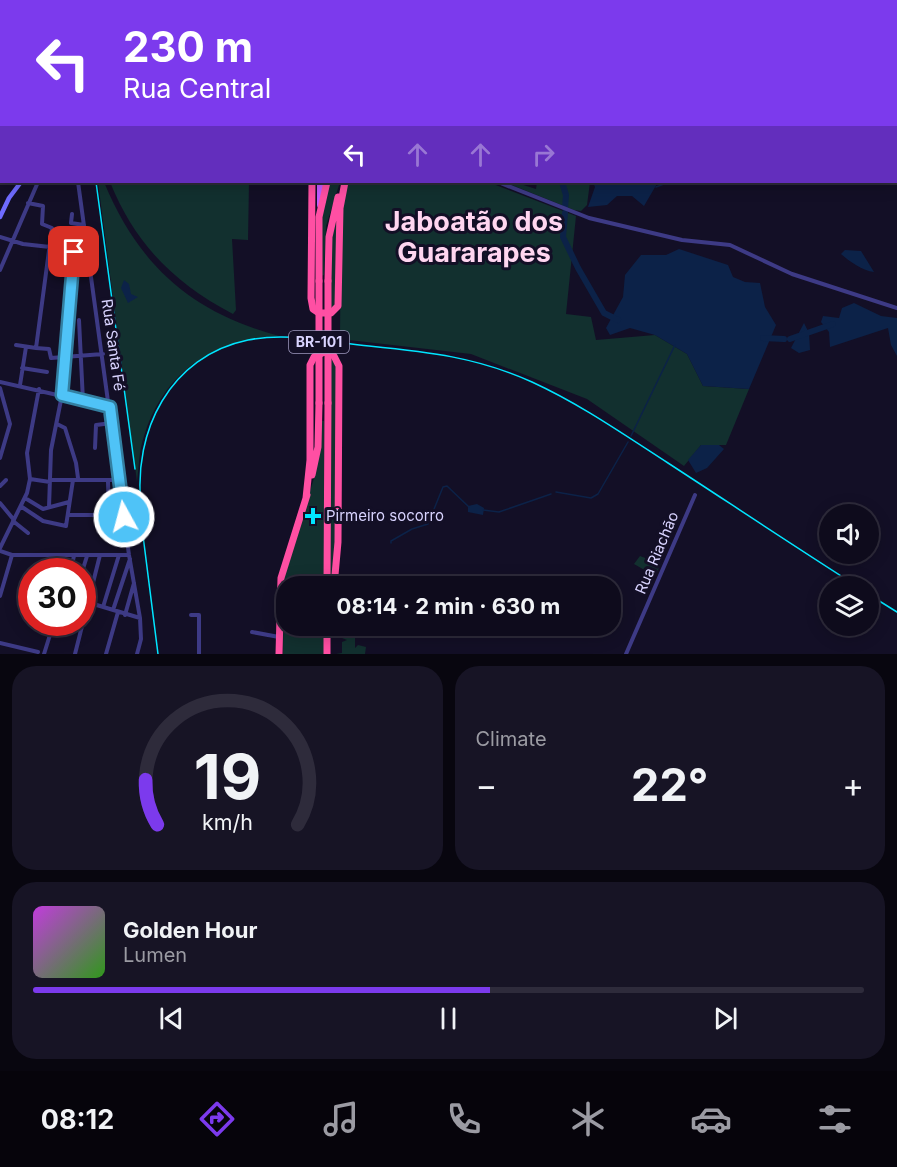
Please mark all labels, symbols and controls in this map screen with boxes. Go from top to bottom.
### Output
text: 230 m [123,21,253,72]
icon: left [24,24,102,102]
text: Rua Central [123,72,271,105]
icon: left [338,138,371,171]
icon: ahead [401,138,434,171]
icon: ahead [464,138,497,171]
icon: right [527,138,560,171]
district label: Jaboatão dos Guararapes [385,205,563,269]
pin [48,226,99,277]
icon: arrive [57,235,90,268]
street label: Rua Santa Fé [98,298,129,392]
road number: BR-101 [289,331,349,353]
position arrow [92,485,156,549]
map controls [819,504,879,636]
button: sound [819,504,879,564]
place label: Pirmeiro socorro [326,506,444,525]
marker: Pirmeiro socorro [304,507,322,525]
street label: Rua Riachão [631,509,682,597]
speed limit sign: 30 [18,558,96,636]
button: layers [819,576,879,636]
text: 08:14 · 2 min · 630 m [337,593,560,619]
text: Climate [476,727,547,751]
text: 19 [194,739,261,814]
text: 22° [631,757,708,812]
text: − [476,765,497,805]
text: + [842,765,864,805]
text: km/h [202,809,253,835]
text: Golden Hour [123,917,257,943]
text: Lumen [123,943,187,967]
icon: previous [155,1002,188,1035]
icon: pause [432,1002,465,1035]
icon: next [709,1002,742,1035]
icon: directions [196,1098,238,1140]
icon: music [320,1098,362,1140]
icon: phone [443,1098,485,1140]
icon: climate [567,1098,609,1140]
icon: car [690,1098,732,1140]
icon: filters [814,1098,856,1140]
text: 08:12 [41,1103,114,1136]

